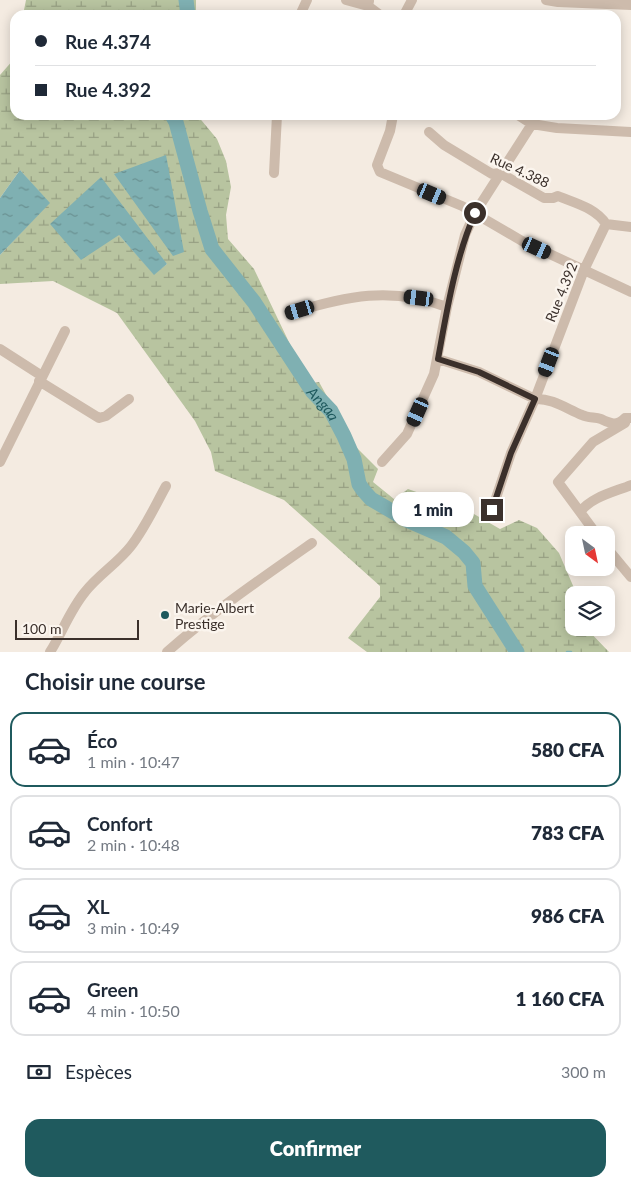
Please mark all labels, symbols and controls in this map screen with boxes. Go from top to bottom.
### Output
text: Rue 4.374 [65,30,151,53]
text: Rue 4.392 [65,78,151,101]
street label: Rue 4.388 [488,149,552,191]
car [415,181,448,207]
route start [464,202,486,224]
car [520,235,553,261]
street label: Rue 4.392 [541,260,581,324]
car [403,289,434,307]
car [283,298,316,322]
car [536,345,561,379]
water label: Angaa [303,382,343,424]
car [405,395,430,429]
callout: 1 min [392,492,474,528]
route end [481,499,503,521]
text: 1 min [413,500,453,519]
north arrow [565,526,615,576]
map controls [565,526,615,636]
button: layers [565,586,615,636]
place label: Marie-Albert Prestige [175,599,254,632]
marker: Marie-Albert Prestige [159,609,171,621]
scale bar [15,617,139,640]
text: 100 m [22,620,61,637]
text: Choisir une course [25,668,206,695]
icon: car [27,727,72,772]
text: Éco [87,729,117,752]
text: 580 CFA [531,738,604,761]
text: 1 min · 10:47 [87,752,180,771]
icon: car [27,810,72,855]
text: Confort [87,812,152,835]
text: 783 CFA [531,821,604,844]
text: 2 min · 10:48 [87,835,180,854]
icon: car [27,893,72,938]
text: XL [87,895,110,918]
text: 986 CFA [531,904,604,927]
text: 3 min · 10:49 [87,918,180,937]
icon: car [27,976,72,1021]
text: Green [87,978,138,1001]
text: 1 160 CFA [516,987,604,1010]
text: 4 min · 10:50 [87,1001,180,1020]
icon: cash [25,1058,53,1086]
text: Espèces [65,1060,132,1083]
text: 300 m [561,1062,606,1081]
button: Confirmer [25,1119,606,1177]

